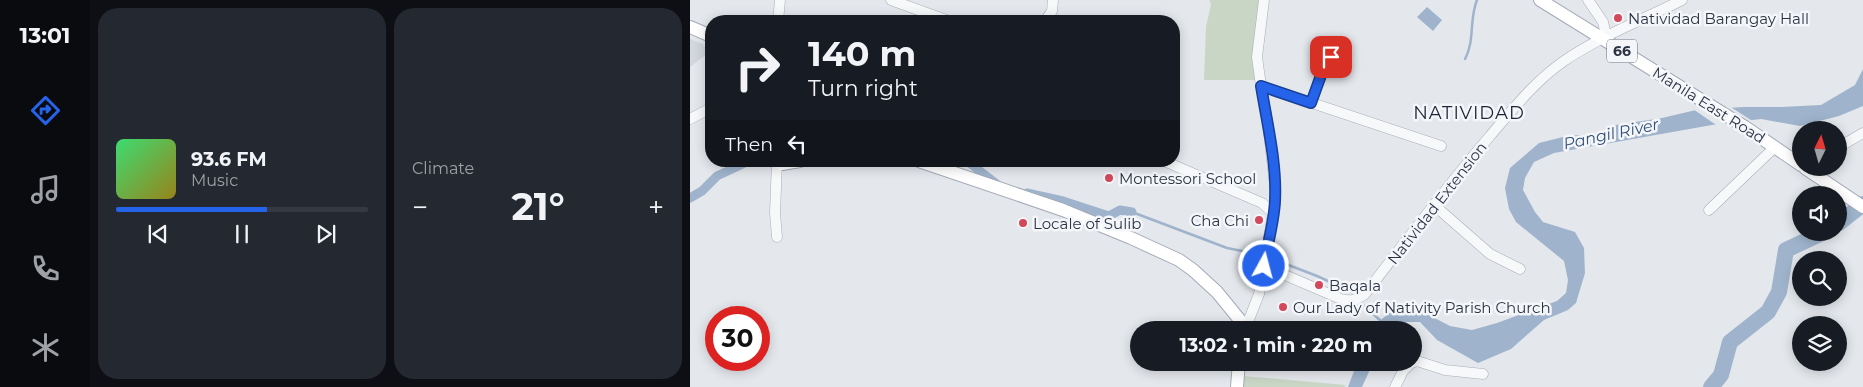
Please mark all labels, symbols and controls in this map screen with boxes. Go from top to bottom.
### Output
place label: Natividad Barangay Hall [1628,9,1809,28]
marker: Natividad Barangay Hall [1612,12,1624,24]
text: 13:01 [20,22,70,49]
text: 140 m [808,32,916,75]
icon: right [725,35,790,100]
pin [1310,36,1352,78]
road number: 66 [1607,40,1637,62]
icon: arrive [1317,43,1345,71]
street label: Manila East Road [1649,63,1769,147]
text: Turn right [808,75,918,102]
icon: directions [28,93,63,128]
district label: NATIVIDAD [1413,102,1525,124]
water label: Pangil River [1562,114,1661,153]
north arrow [1792,121,1848,176]
map controls [1792,121,1847,371]
icon: left [783,130,811,158]
text: Then [725,133,773,156]
street label: Natividad Extension [1383,138,1491,268]
text: 93.6 FM [191,148,267,171]
text: Climate [412,159,474,178]
place label: Montessori School [1119,169,1256,188]
text: Music [191,171,238,190]
icon: music [28,172,63,207]
marker: Montessori School [1103,172,1115,184]
text: 21° [511,183,565,230]
button: sound [1792,186,1847,241]
text: − [412,190,428,224]
text: + [648,190,664,224]
place label: Cha Chi [1191,211,1249,230]
place label: Locale of Sulib [1033,214,1141,233]
marker: Cha Chi [1253,214,1265,226]
marker: Locale of Sulib [1017,217,1029,229]
icon: previous [144,220,172,248]
icon: pause [228,220,256,248]
icon: next [312,220,340,248]
position arrow [1237,239,1289,291]
icon: phone [28,251,63,286]
button: search [1792,251,1847,306]
place label: Baqala [1329,276,1381,295]
marker: Baqala [1313,279,1325,291]
place label: Our Lady of Nativity Parish Church [1293,298,1551,317]
marker: Our Lady of Nativity Parish Church [1277,301,1289,313]
speed limit sign: 30 [705,306,770,371]
button: layers [1792,316,1847,371]
icon: climate [28,330,63,365]
text: 13:02 · 1 min · 220 m [1180,334,1372,357]

